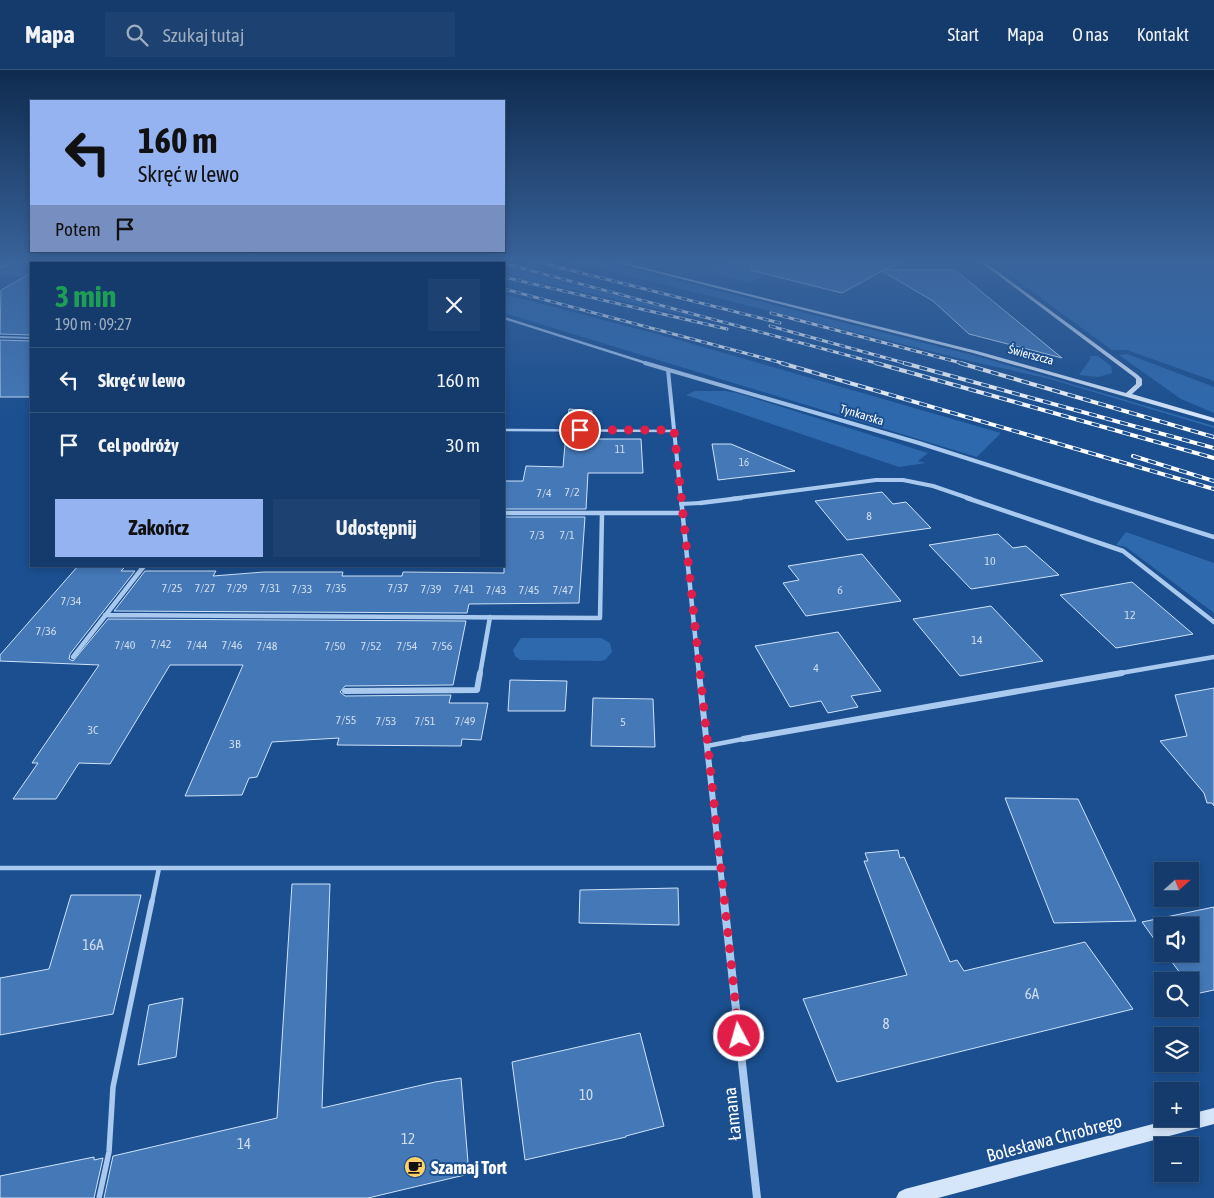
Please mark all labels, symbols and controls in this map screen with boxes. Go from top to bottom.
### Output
search box [105,12,455,57]
text: Mapa [25,21,75,48]
icon: search [123,21,151,49]
text: Szukaj tutaj [163,24,244,46]
text: Start [947,24,979,45]
text: Mapa [1007,24,1044,45]
text: O nas [1072,24,1109,45]
text: Kontakt [1137,24,1189,45]
icon: left [55,120,120,185]
text: 160 m [138,120,217,160]
text: Skręć w lewo [138,161,239,187]
icon: arrive [111,215,139,243]
text: Potem [55,218,101,240]
text: 3 min [55,279,116,313]
button: close [428,279,480,331]
text: 190 m · 09:27 [55,315,132,333]
street label: Świerszcza [1007,342,1055,368]
icon: left [55,366,83,394]
text: Skręć w lewo [98,369,185,391]
text: 160 m [437,369,480,391]
street label: Tynkarska [838,402,886,428]
pin [559,409,601,451]
icon: arrive [566,416,594,444]
icon: arrive [55,431,83,459]
text: Cel podróży [98,434,179,456]
text: 30 m [446,434,480,456]
house number: 11 [615,443,625,455]
house number: 16 [739,456,749,468]
house number: 7/2 [564,485,580,499]
house number: 7/4 [536,486,552,500]
button: Zakończ [55,499,263,557]
button: Udostępnij [273,499,480,557]
house number: 8 [866,509,872,523]
house number: 7/3 [529,528,545,542]
house number: 7/1 [559,528,575,542]
house number: 10 [984,554,996,568]
house number: 7/25 [162,581,182,595]
house number: 7/27 [195,581,216,595]
house number: 7/29 [227,581,248,595]
house number: 7/31 [260,581,281,595]
house number: 7/35 [326,581,346,595]
house number: 7/37 [388,581,409,595]
house number: 7/33 [292,582,312,596]
house number: 7/39 [421,582,442,596]
house number: 7/41 [454,582,475,596]
house number: 7/43 [486,583,506,597]
house number: 7/45 [519,583,539,597]
house number: 7/47 [553,583,574,597]
house number: 6 [837,583,843,597]
house number: 7/34 [61,594,82,608]
house number: 12 [1124,608,1136,622]
house number: 7/36 [36,624,57,638]
house number: 14 [971,633,983,647]
house number: 7/42 [151,637,171,651]
house number: 7/40 [115,638,136,652]
house number: 7/44 [187,638,208,652]
house number: 7/46 [222,638,243,652]
house number: 7/48 [257,639,278,653]
house number: 7/50 [325,639,346,653]
house number: 7/52 [361,639,381,653]
house number: 7/54 [397,639,418,653]
house number: 7/56 [432,639,453,653]
house number: 4 [813,661,819,675]
house number: 7/55 [336,713,356,727]
house number: 7/53 [376,714,396,728]
house number: 7/51 [415,714,436,728]
house number: 7/49 [455,714,476,728]
house number: 5 [620,715,626,729]
house number: 3C [87,723,99,737]
house number: 3B [229,737,241,751]
north arrow [1154,862,1199,908]
map controls [1154,862,1199,1182]
button: sound [1154,917,1199,962]
house number: 16A [82,936,104,953]
button: search [1154,972,1199,1017]
house number: 6A [1025,985,1040,1002]
position arrow [712,1009,764,1061]
house number: 8 [882,1015,890,1032]
button: layers [1154,1027,1199,1072]
button: + [1154,1082,1199,1127]
house number: 10 [579,1086,593,1103]
street label: Łamana [719,1086,745,1142]
street label: Bolesława Chrobrego [984,1110,1124,1166]
house number: 12 [401,1130,415,1147]
house number: 14 [237,1135,251,1152]
button: − [1154,1137,1199,1182]
cafe icon: Szamaj Tort [403,1155,427,1179]
place label: Szamaj Tort [431,1157,508,1178]

